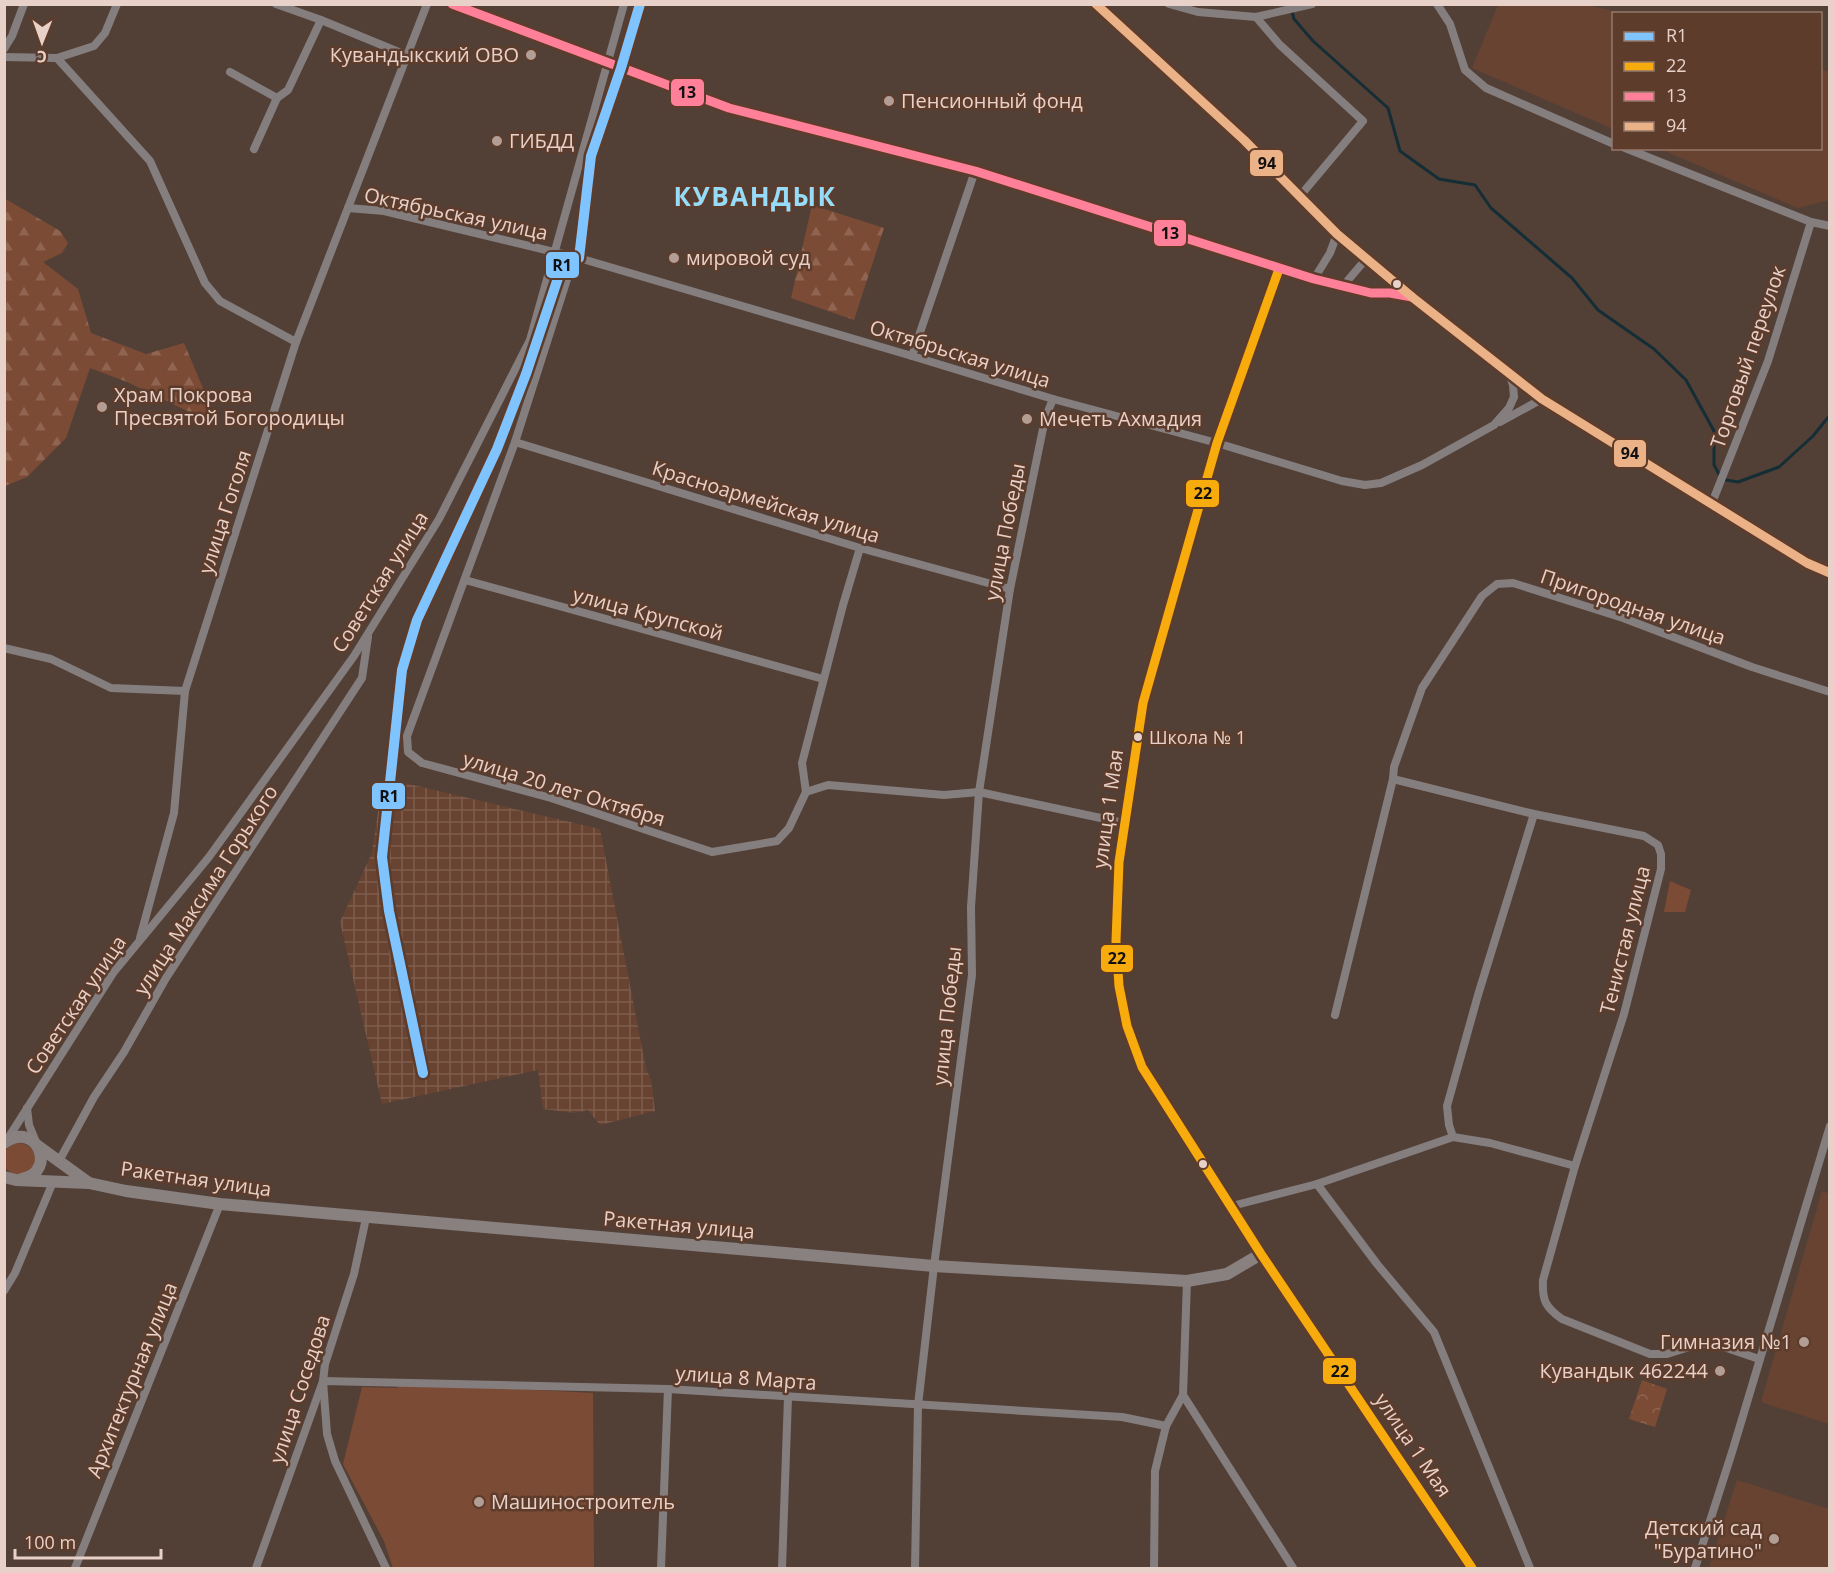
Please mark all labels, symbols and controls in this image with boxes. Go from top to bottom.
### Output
north arrow [12,12,72,72]
legend [1612,12,1822,150]
text: R1 [1666,23,1687,47]
place label: Кувандыкский ОВО [330,41,519,68]
text: С [36,46,47,68]
marker: Кувандыкский ОВО [524,48,538,62]
text: 22 [1666,53,1687,77]
line badge: 13 [670,78,705,107]
text: 13 [678,81,696,103]
text: 13 [1666,83,1687,107]
place label: Пенсионный фонд [901,87,1083,114]
marker: Пенсионный фонд [882,94,896,108]
text: 94 [1666,113,1687,137]
place label: ГИБДД [509,127,575,154]
marker: ГИБДД [490,134,504,148]
line badge: 94 [1249,149,1284,177]
text: 94 [1258,152,1276,174]
district label: КУВАНДЫК [674,178,836,214]
street label: Октябрьская улица [362,181,551,246]
line badge: 13 [1153,219,1187,247]
text: 13 [1161,222,1179,244]
place label: мировой суд [686,244,811,271]
line badge: R1 [545,251,580,279]
marker: мировой суд [667,251,681,265]
text: R1 [552,254,572,276]
street label: Торговый переулок [1704,261,1792,452]
unlabelled marker [1391,278,1403,290]
street label: Октябрьская улица [867,313,1054,394]
place label: Храм Покрова Пресвятой Богородицы [114,381,345,431]
marker: Храм Покрова Пресвятой Богородицы [95,400,109,414]
place label: Мечеть Ахмадия [1039,405,1202,432]
marker: Мечеть Ахмадия [1020,412,1034,426]
line badge: 94 [1613,439,1647,468]
text: 94 [1621,442,1639,464]
street label: улица Гоголя [192,447,257,577]
street label: Красноармейская улица [649,454,883,549]
street label: улица Победы [978,461,1031,603]
line badge: 22 [1185,479,1220,508]
text: 22 [1194,482,1212,504]
street label: Советская улица [325,506,434,658]
street label: Пригородная улица [1537,562,1729,651]
street label: улица Крупской [570,580,726,647]
place label: Школа № 1 [1149,725,1246,749]
marker: Школа № 1 [1132,731,1144,743]
street label: улица 20 лет Октября [460,745,668,832]
street label: улица 1 Мая [1086,748,1129,870]
street label: улица Максима Горького [127,780,284,1000]
line badge: R1 [371,782,406,810]
text: R1 [379,785,399,807]
street label: Тенистая улица [1593,863,1656,1017]
street label: Советская улица [19,930,132,1079]
line badge: 22 [1100,944,1134,973]
street label: улица Победы [926,945,967,1087]
text: 22 [1108,947,1126,969]
street label: Ракетная улица [119,1155,273,1202]
unlabelled marker [1197,1158,1209,1170]
street label: Ракетная улица [602,1204,756,1245]
street label: Архитектурная улица [80,1278,183,1482]
street label: улица Соседова [263,1311,336,1467]
place label: Гимназия №1 [1660,1328,1792,1355]
marker: Гимназия №1 [1797,1335,1811,1349]
line badge: 22 [1322,1357,1357,1385]
place label: Кувандык 462244 [1540,1357,1709,1384]
street label: улица 8 Марта [675,1359,818,1396]
text: 22 [1331,1360,1349,1382]
marker: Кувандык 462244 [1713,1364,1727,1378]
street label: улица 1 Мая [1369,1388,1458,1502]
place label: Машиностроитель [491,1488,675,1515]
marker: Машиностроитель [472,1495,486,1509]
place label: Детский сад "Буратино" [1645,1514,1762,1564]
scale bar [15,1522,160,1560]
text: 100 m [24,1530,76,1554]
marker: Детский сад "Буратино" [1767,1532,1781,1546]

